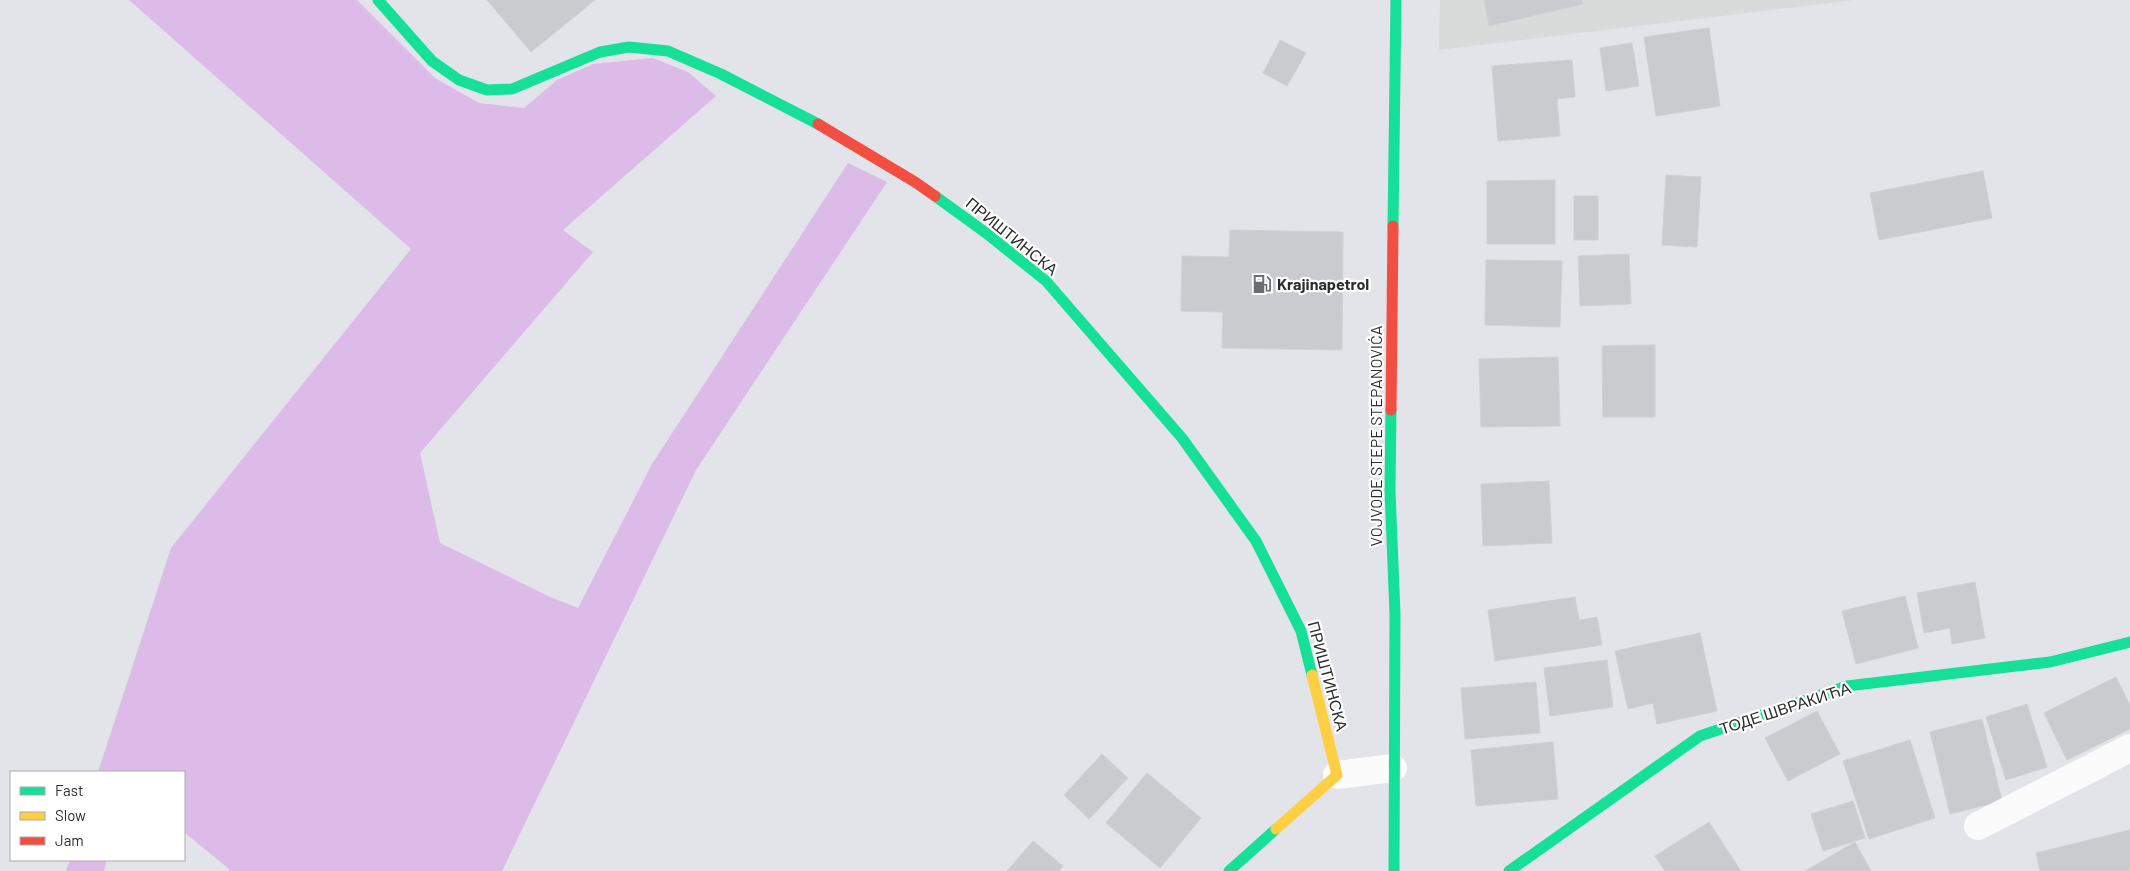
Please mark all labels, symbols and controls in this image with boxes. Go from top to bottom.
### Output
street label: ПРИШТИНСКА [963,193,1062,279]
fuel station icon: Krajinapetrol [1251,273,1273,295]
place label: Krajinapetrol [1277,274,1369,293]
street label: VOJVODE STEPE STEPANOVIĆA [1366,325,1385,546]
street label: ПРИШТИНСКА [1305,619,1352,733]
street label: ТОДЕ ШВРАКИЋА [1717,677,1853,738]
legend [10,771,185,861]
text: Fast [55,781,83,799]
text: Slow [55,806,86,824]
text: Jam [55,831,84,849]

